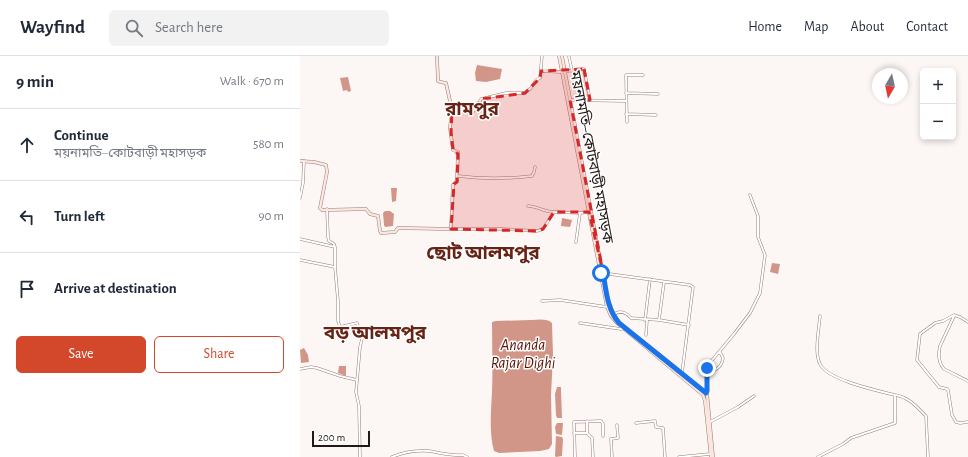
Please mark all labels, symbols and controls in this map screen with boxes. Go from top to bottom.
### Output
search box [109,10,389,46]
icon: search [123,17,145,39]
text: Wayfind [20,18,85,37]
text: Search here [155,20,223,35]
text: Home [748,20,782,34]
text: Map [804,20,828,34]
text: About [850,20,884,34]
text: Contact [906,20,948,34]
street label: ময়নামতি–কোটবাড়ী মহাসড়ক [567,68,617,246]
north arrow [872,68,908,104]
map controls [920,68,956,140]
button: + [920,68,956,104]
text: 9 min [16,73,54,90]
text: Walk · 670 m [220,75,284,88]
district label: রামপুর [444,100,500,120]
button: − [920,104,956,140]
text: Continue [54,128,109,143]
icon: ahead [16,134,38,156]
text: 580 m [253,138,284,151]
text: ময়নামতি–কোটবাড়ী মহাসড়ক [54,147,206,160]
icon: left [16,206,38,228]
text: Turn left [54,209,105,224]
text: 90 m [258,210,284,223]
district label: ছোট আলমপুর [426,242,540,264]
route start [592,264,610,282]
icon: arrive [16,278,38,300]
text: Arrive at destination [54,281,177,296]
district label: বড় আলমপুর [323,324,427,344]
button: Save [16,336,146,373]
button: Share [154,336,284,373]
water label: Ananda Rajar Dighi [491,337,556,372]
route end [698,359,716,377]
scale bar [312,429,370,448]
text: 200 m [318,432,345,443]

